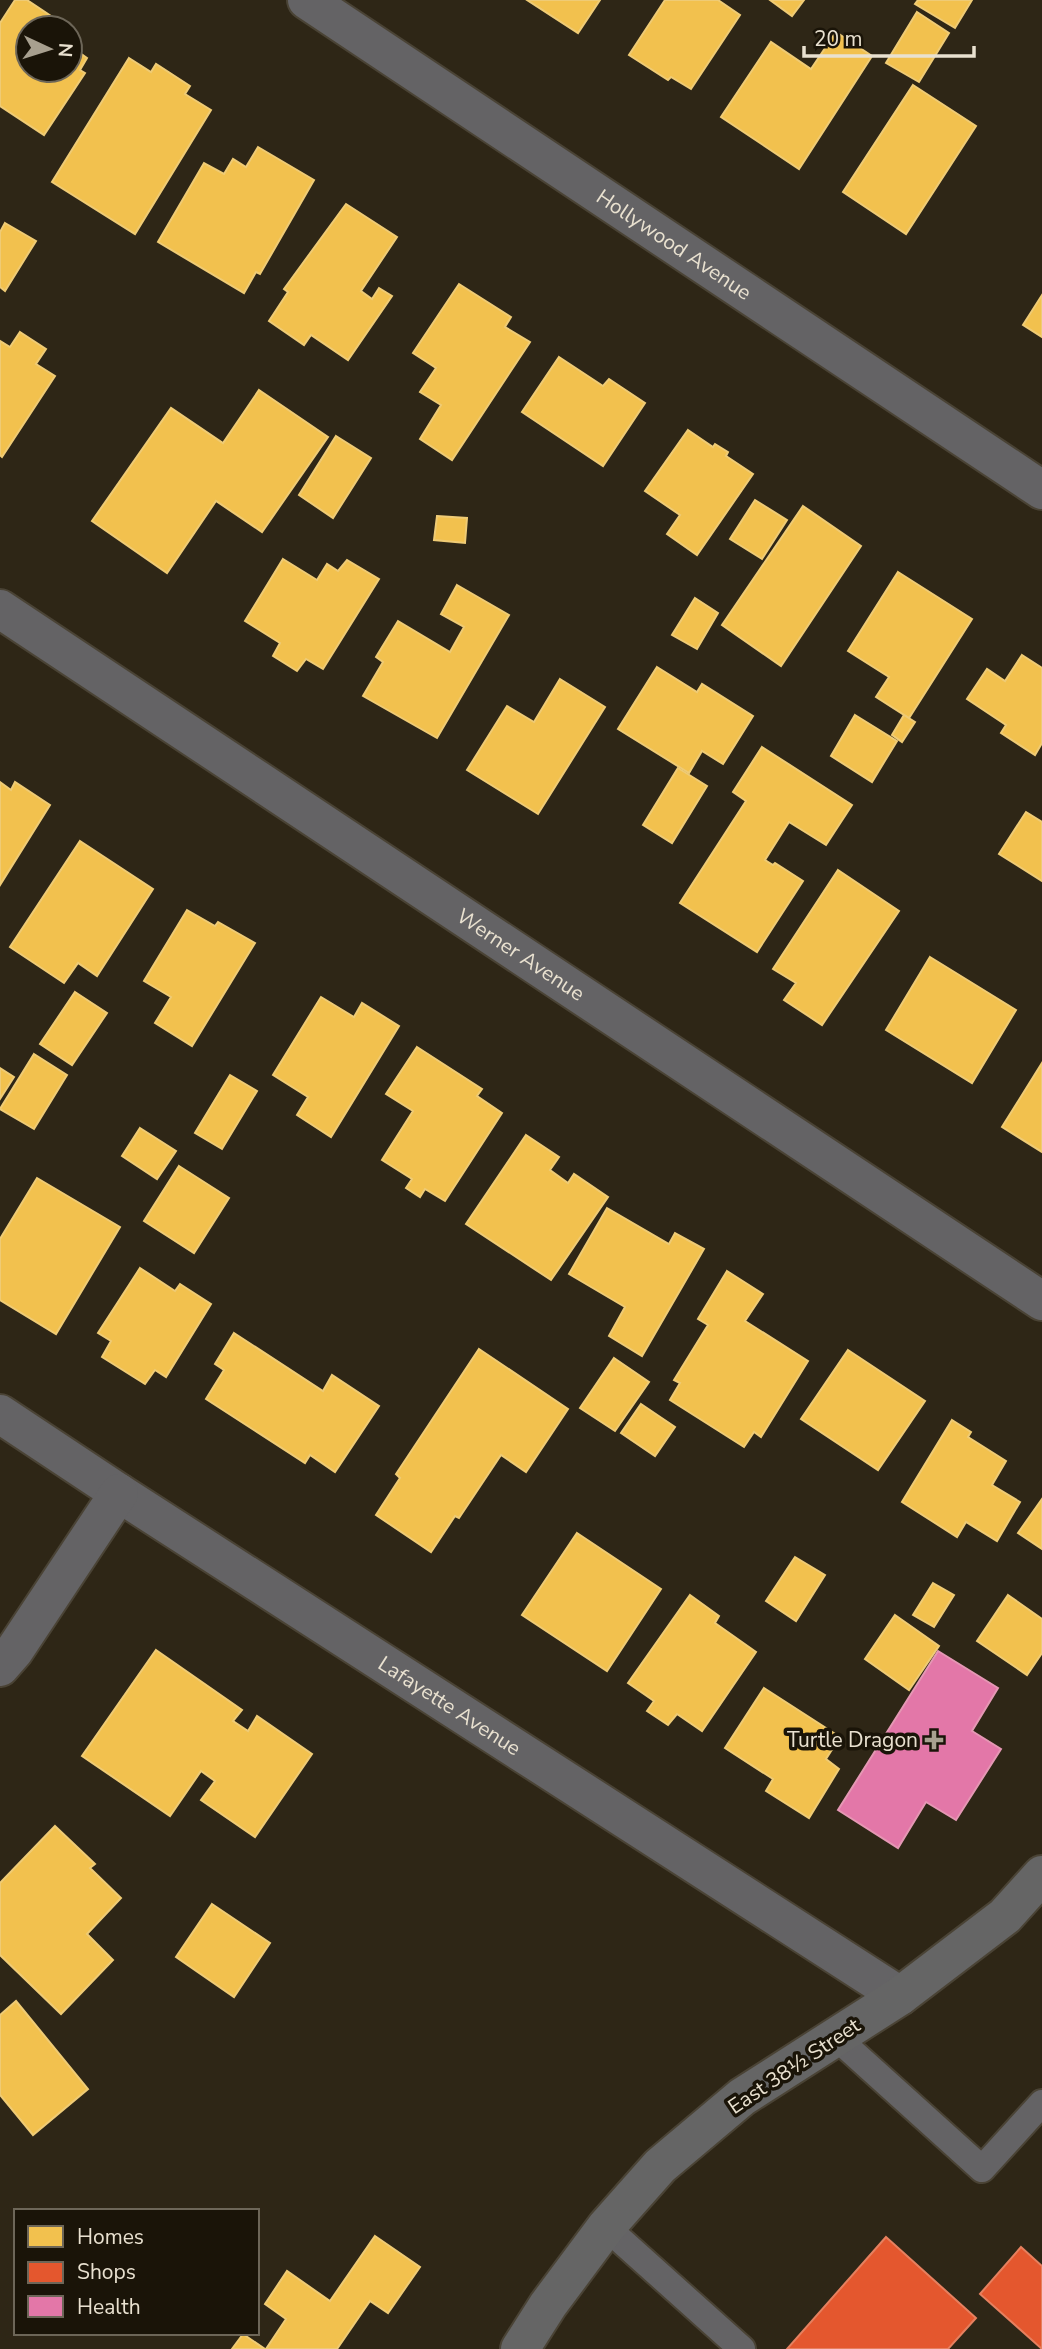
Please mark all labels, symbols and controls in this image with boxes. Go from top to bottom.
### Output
north arrow [14,14,84,84]
scale bar [804,14,974,58]
text: 20 m [814,25,863,53]
text: N [51,42,78,58]
street label: Hollywood Avenue [591,183,757,307]
street label: Werner Avenue [451,902,590,1007]
street label: Lafayette Avenue [373,1650,526,1762]
place label: Turtle Dragon [787,1726,918,1754]
marker: Turtle Dragon [924,1730,944,1750]
street label: East 38½ Street [723,2011,866,2121]
legend [14,2209,259,2335]
text: Homes [77,2223,144,2251]
text: Shops [77,2258,136,2286]
text: Health [77,2293,141,2321]

